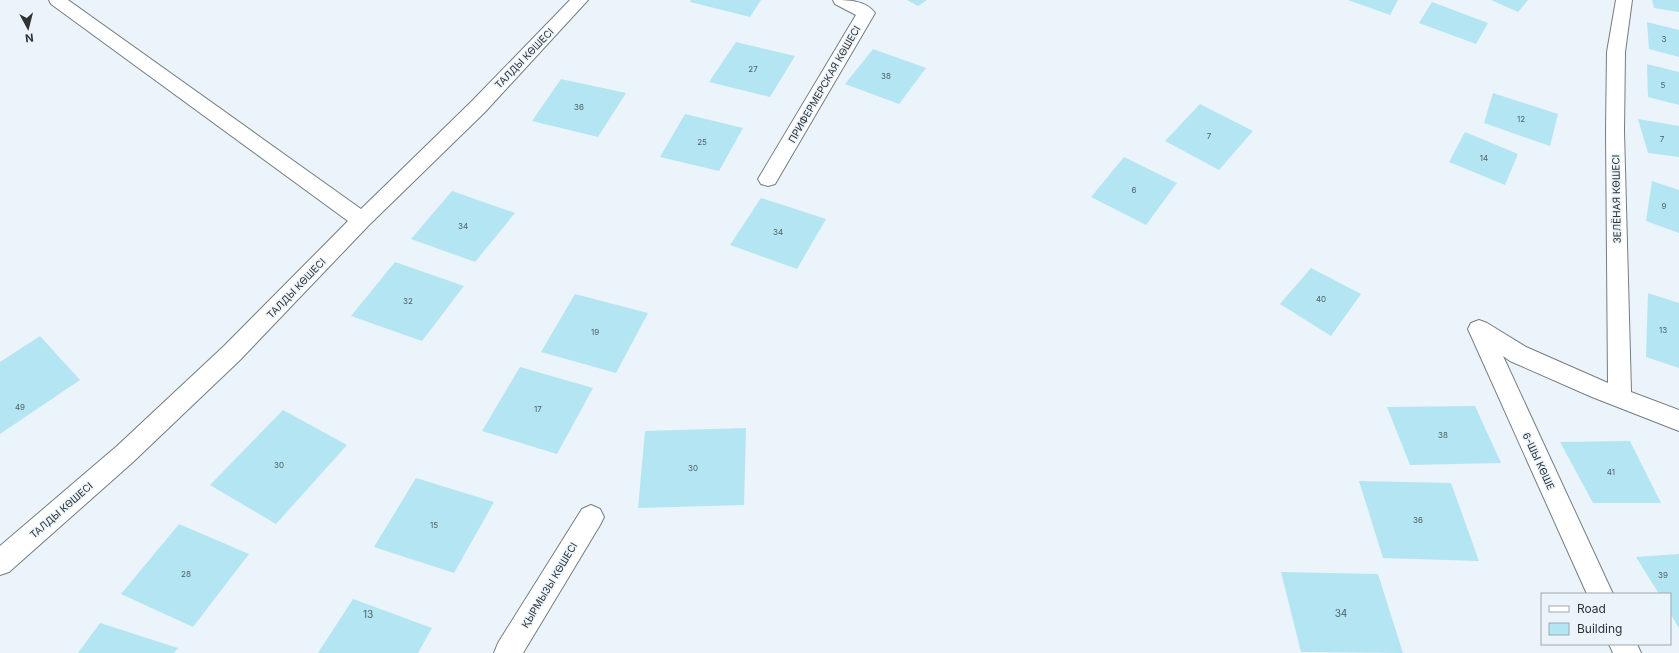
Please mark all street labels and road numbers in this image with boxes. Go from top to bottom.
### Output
street label: ПРИФЕРМЕРСКАЯ КӨШЕСІ [785,23,863,145]
street label: ТАЛДЫ КӨШЕСІ [492,25,556,91]
street label: ЗЕЛЁНАЯ КӨШЕСІ [1609,154,1623,244]
street label: ТАЛДЫ КӨШЕСІ [264,255,328,321]
street label: 6-ШЫ КӨШЕ [1521,431,1557,491]
street label: ТАЛДЫ КӨШЕСІ [27,479,95,541]
street label: ҚЫРМЫЗЫ КӨШЕСІ [519,540,579,630]

